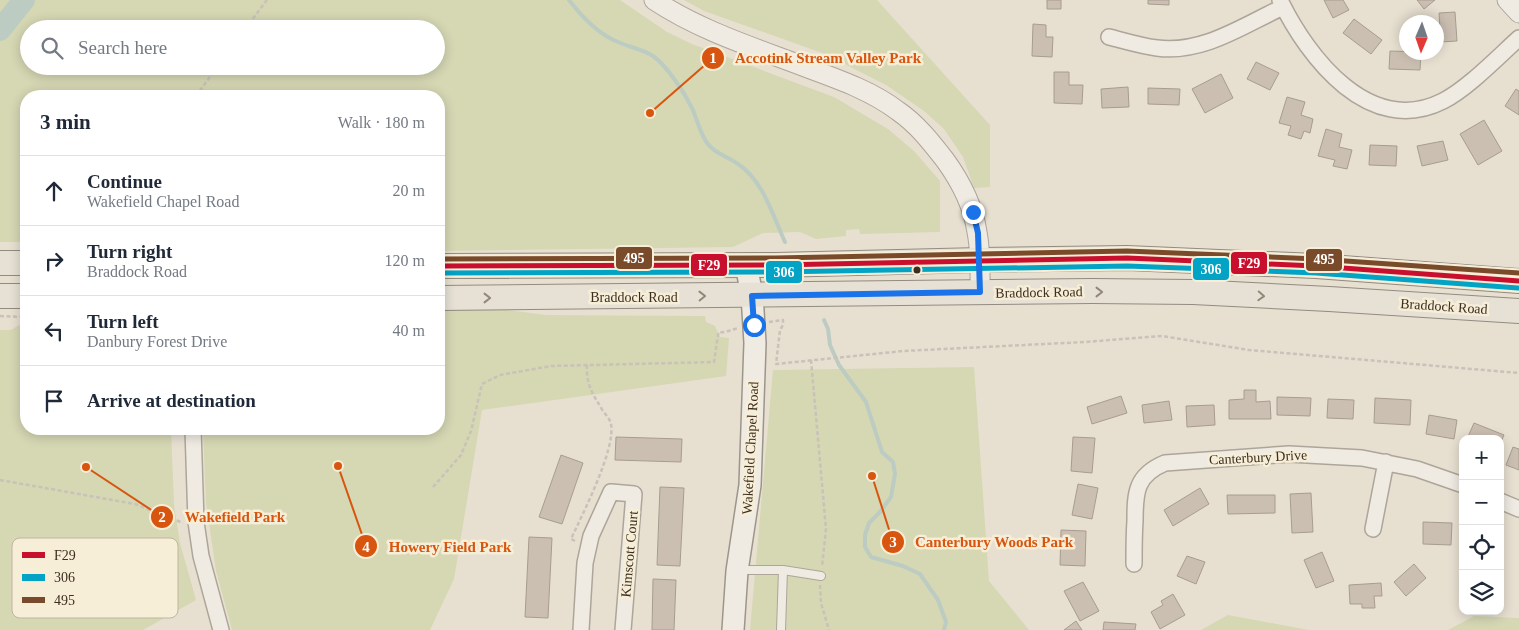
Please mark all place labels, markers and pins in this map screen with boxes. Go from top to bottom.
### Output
callout: Accotink Stream Valley Park [700,43,931,73]
unlabelled marker [912,265,922,275]
callout: Wakefield Park [150,502,295,532]
callout: Canterbury Woods Park [880,527,1084,557]
callout: Howery Field Park [354,531,521,561]

